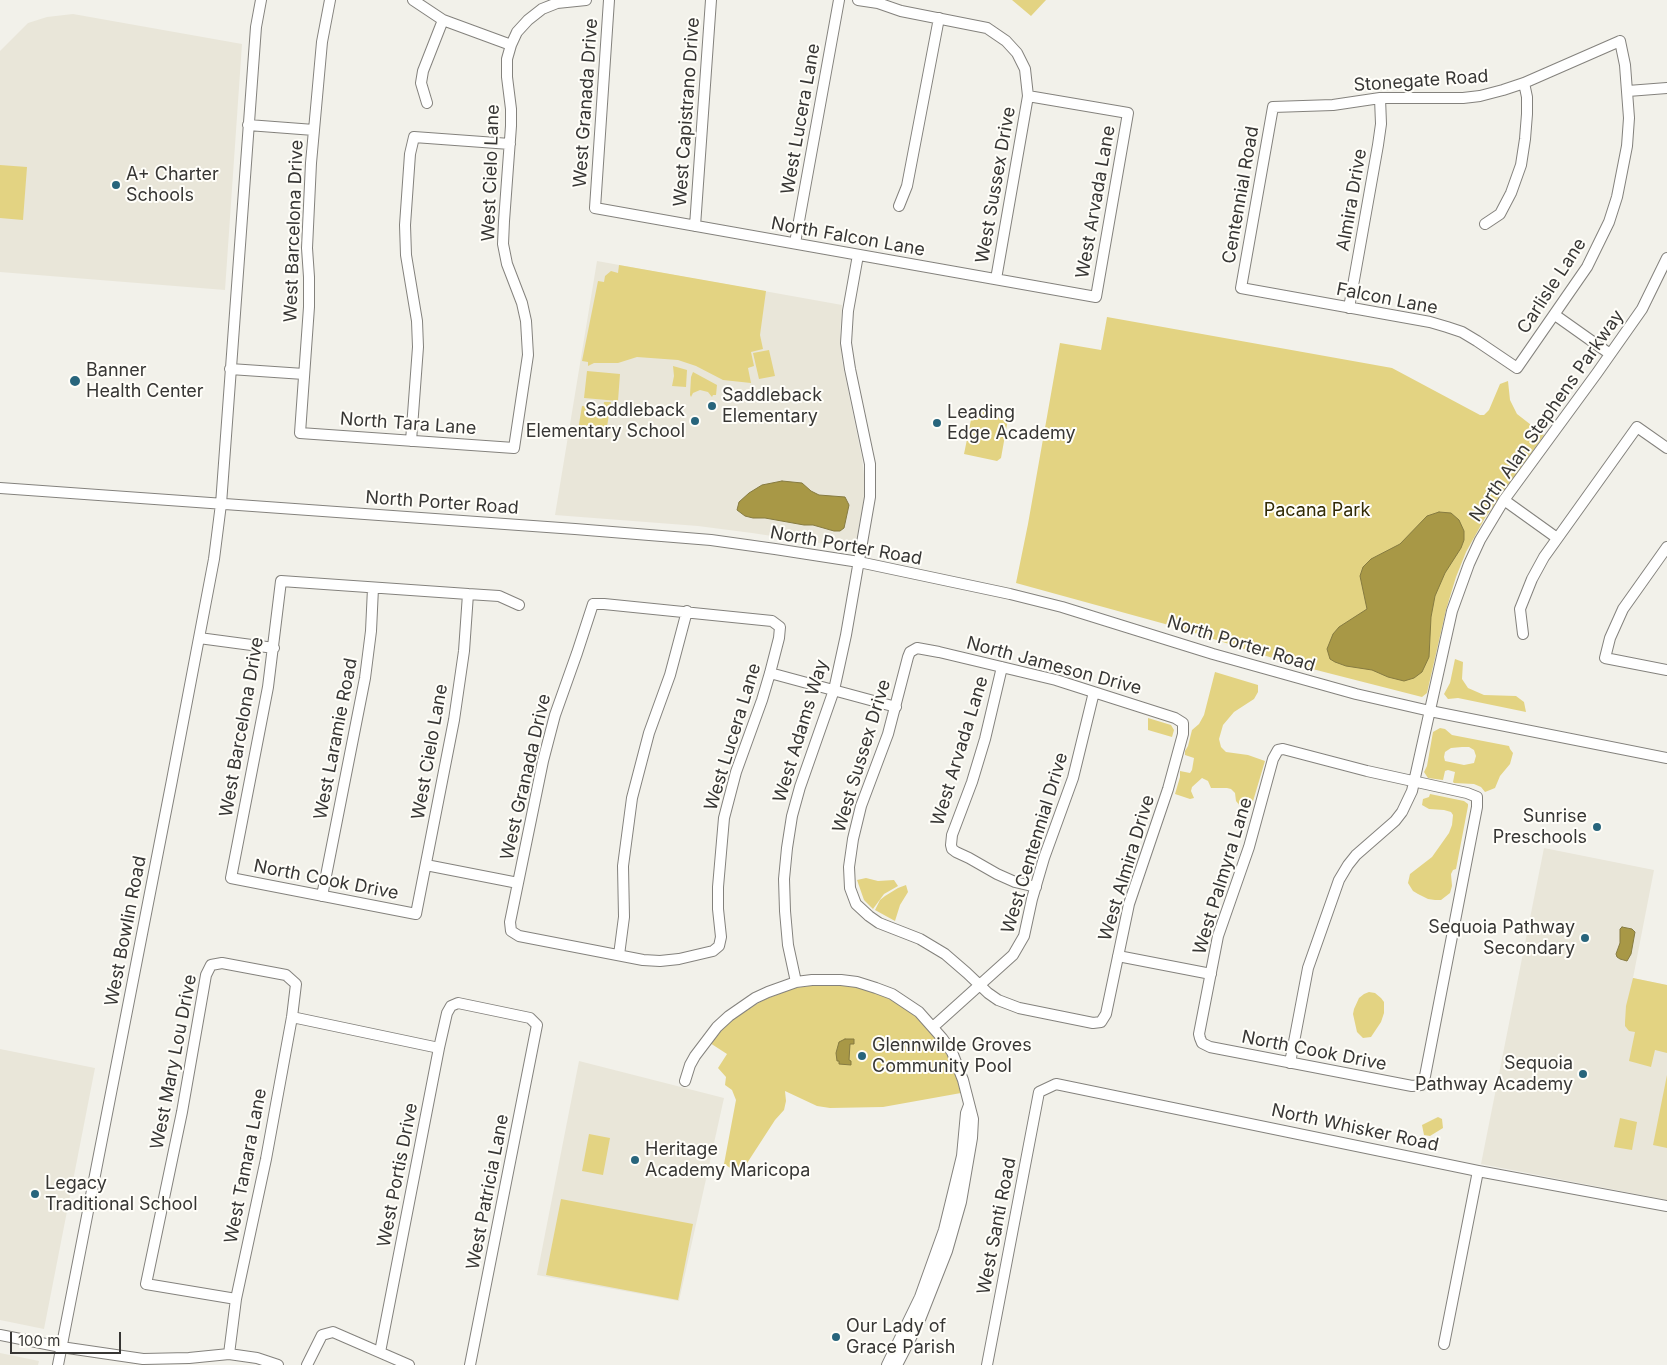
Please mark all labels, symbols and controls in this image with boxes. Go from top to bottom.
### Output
street label: West Capistrano Drive [670,17,704,207]
street label: West Granada Drive [569,18,603,188]
street label: West Lucera Lane [777,42,825,196]
street label: Stonegate Road [1353,66,1489,96]
street label: West Cielo Lane [478,104,504,242]
street label: West Sussex Drive [972,105,1020,265]
street label: West Arvada Lane [1072,124,1120,280]
street label: Centennial Road [1218,125,1264,265]
street label: West Barcelona Drive [280,139,308,323]
street label: Almira Drive [1332,147,1372,253]
place label: A+ Charter Schools [126,164,219,206]
marker: A+ Charter Schools [110,179,122,191]
street label: North Falcon Lane [769,213,927,261]
street label: Carlisle Lane [1513,234,1591,338]
street label: Falcon Lane [1334,279,1440,319]
street label: North Alan Stephens Parkway [1465,306,1629,526]
place label: Banner Health Center [86,360,204,402]
marker: Banner Health Center [68,374,82,388]
place label: Saddleback Elementary [722,385,822,428]
place label: Saddleback Elementary School [526,400,685,442]
marker: Saddleback Elementary [706,400,718,412]
place label: Leading Edge Academy [947,402,1076,444]
street label: North Tara Lane [339,408,477,440]
marker: Saddleback Elementary School [689,415,701,427]
marker: Leading Edge Academy [931,417,943,429]
street label: North Porter Road [365,487,519,519]
park label: Pacana Park [1264,500,1370,522]
street label: North Porter Road [768,522,924,570]
street label: North Porter Road [1164,611,1318,677]
street label: North Jameson Drive [964,632,1144,700]
street label: West Barcelona Drive [216,635,268,819]
street label: West Laramie Road [310,656,362,822]
street label: West Adams Way [769,657,833,805]
street label: West Lucera Lane [700,661,766,813]
street label: West Arvada Lane [927,674,993,828]
street label: West Sussex Drive [828,677,896,835]
street label: West Cielo Lane [407,682,453,822]
street label: West Granada Drive [496,692,556,862]
street label: West Centennial Drive [997,750,1073,936]
street label: West Almira Drive [1095,793,1159,943]
street label: West Palmyra Lane [1189,795,1257,957]
place label: Sunrise Preschools [1493,806,1587,849]
marker: Sunrise Preschools [1591,821,1603,833]
street label: West Bowlin Road [101,854,151,1008]
street label: North Cook Drive [252,855,400,905]
place label: Sequoia Pathway Secondary [1428,917,1575,960]
marker: Sequoia Pathway Secondary [1579,932,1591,944]
street label: West Mary Lou Drive [146,973,202,1151]
street label: North Cook Drive [1240,1026,1388,1076]
place label: Glennwilde Groves Community Pool [872,1035,1032,1078]
marker: Glennwilde Groves Community Pool [856,1050,868,1062]
place label: Sequoia Pathway Academy [1415,1053,1573,1096]
marker: Sequoia Pathway Academy [1577,1068,1589,1080]
street label: West Tamara Lane [220,1087,272,1245]
street label: North Whisker Road [1269,1100,1441,1156]
street label: West Portis Drive [373,1101,423,1249]
street label: West Patricia Lane [462,1112,514,1272]
place label: Heritage Academy Maricopa [645,1139,810,1182]
marker: Heritage Academy Maricopa [629,1154,641,1166]
street label: West Santi Road [973,1156,1021,1296]
place label: Legacy Traditional School [45,1173,197,1216]
marker: Legacy Traditional School [29,1188,41,1200]
place label: Our Lady of Grace Parish [846,1316,955,1358]
scale bar [12,1322,124,1354]
text: 100 m [18,1331,60,1350]
marker: Our Lady of Grace Parish [830,1331,842,1343]

